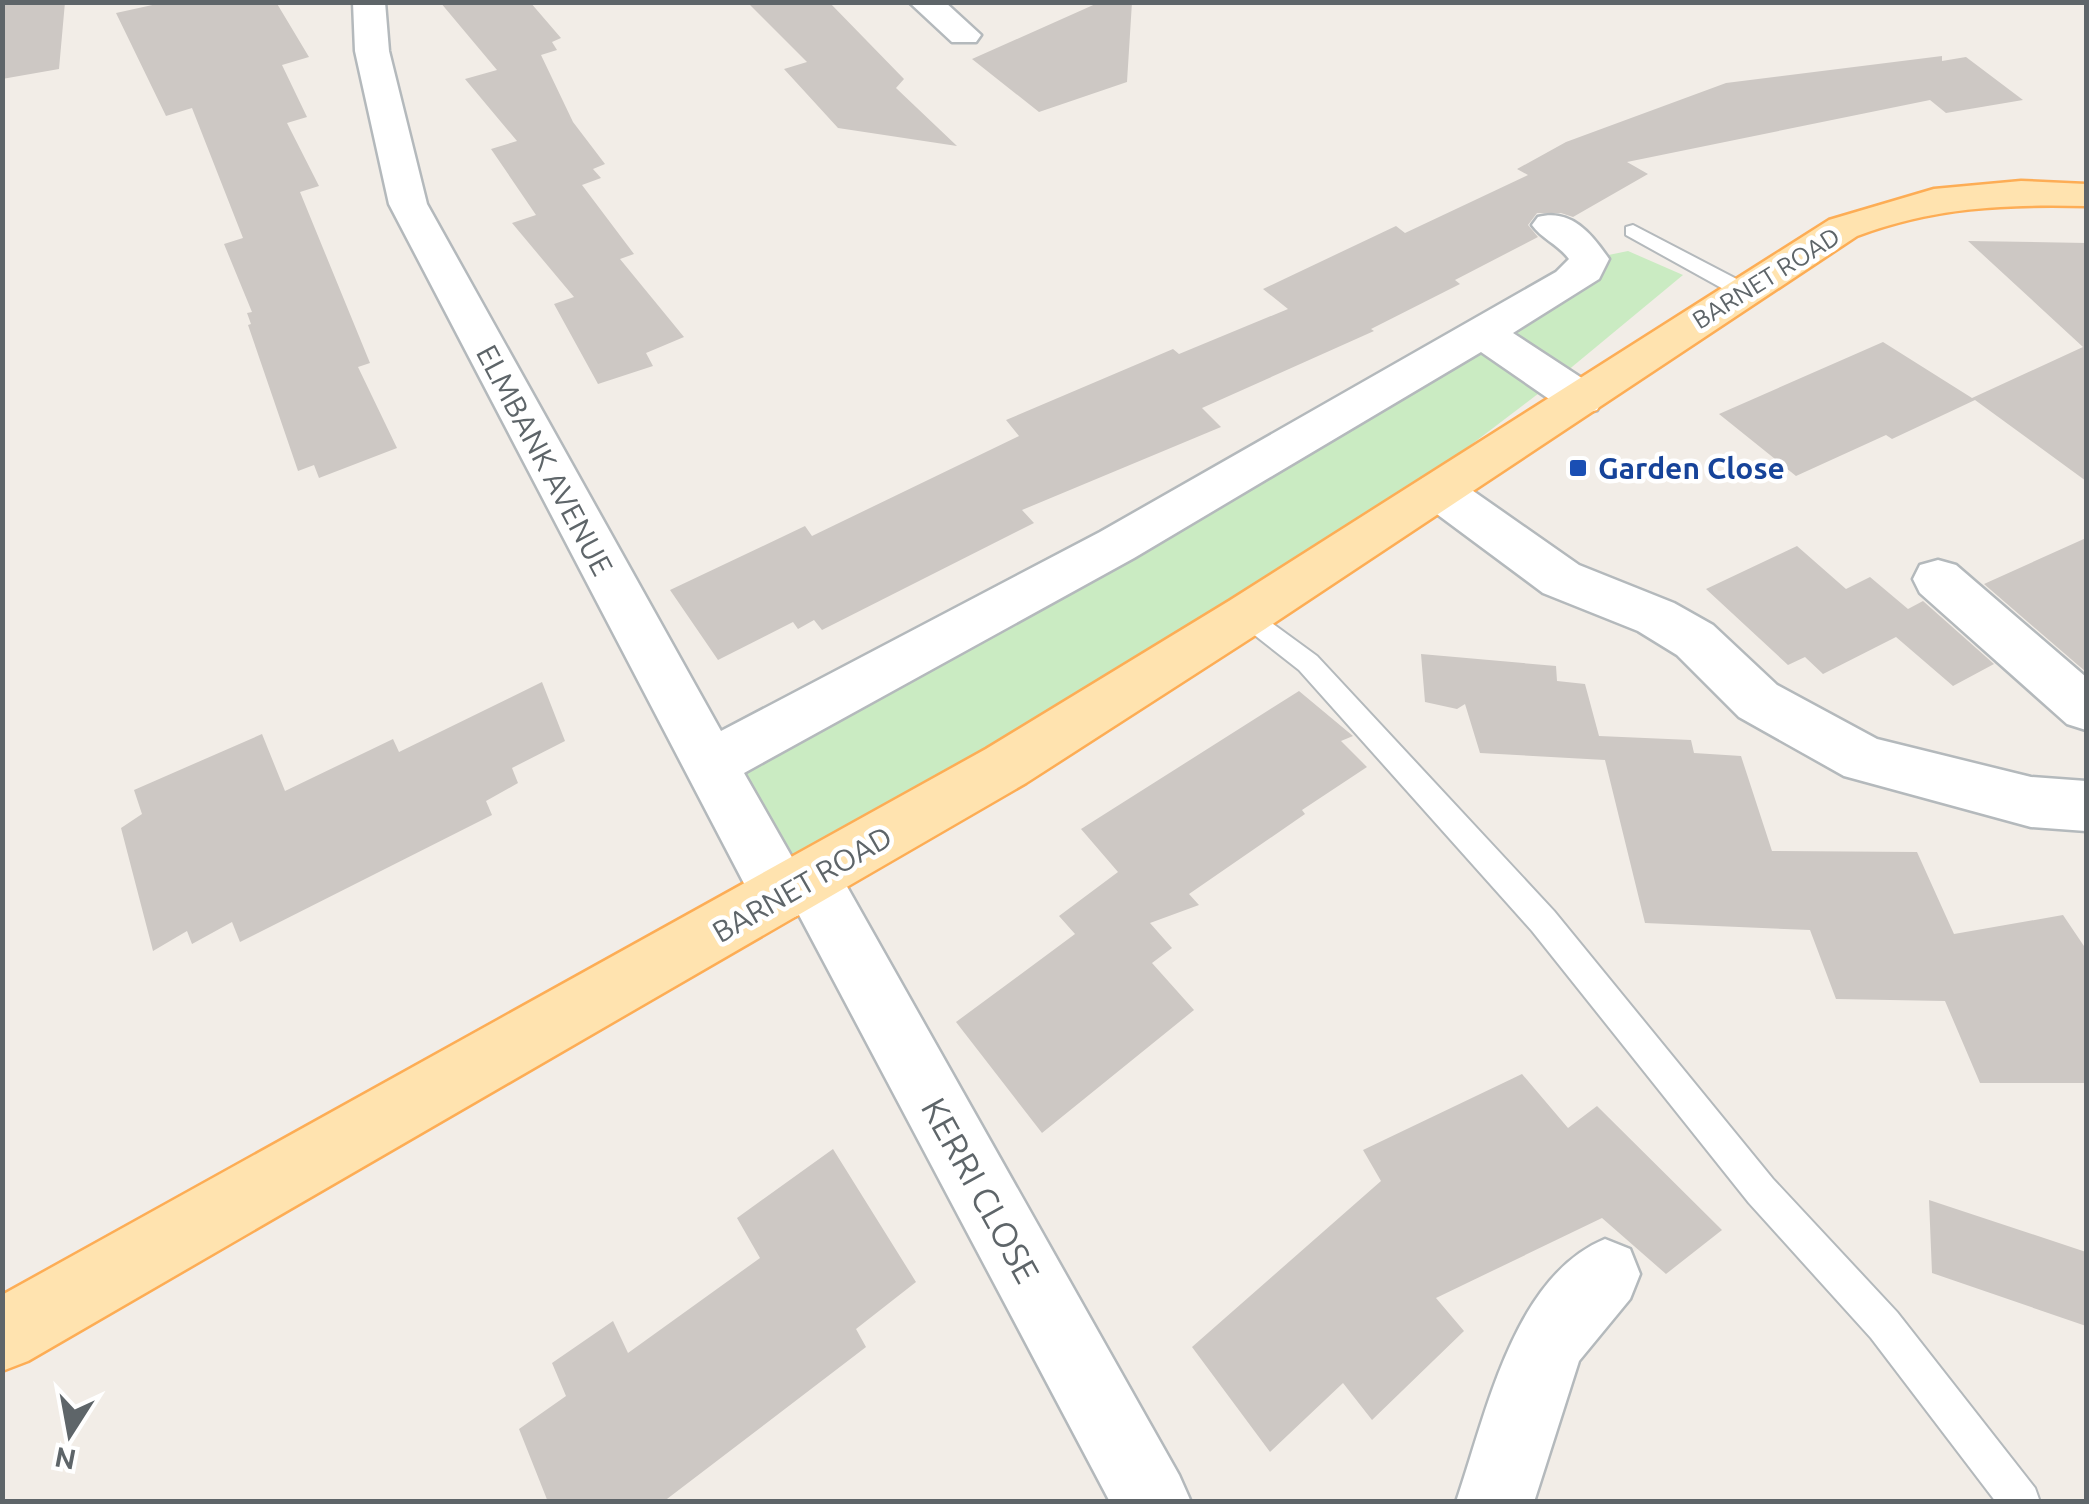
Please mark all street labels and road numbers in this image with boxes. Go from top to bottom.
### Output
street label: BARNET ROAD [1687,222,1845,334]
street label: ELMBANK AVENUE [470,339,620,581]
street label: BARNET ROAD [706,819,898,949]
street label: KERRI CLOSE [914,1091,1048,1289]

